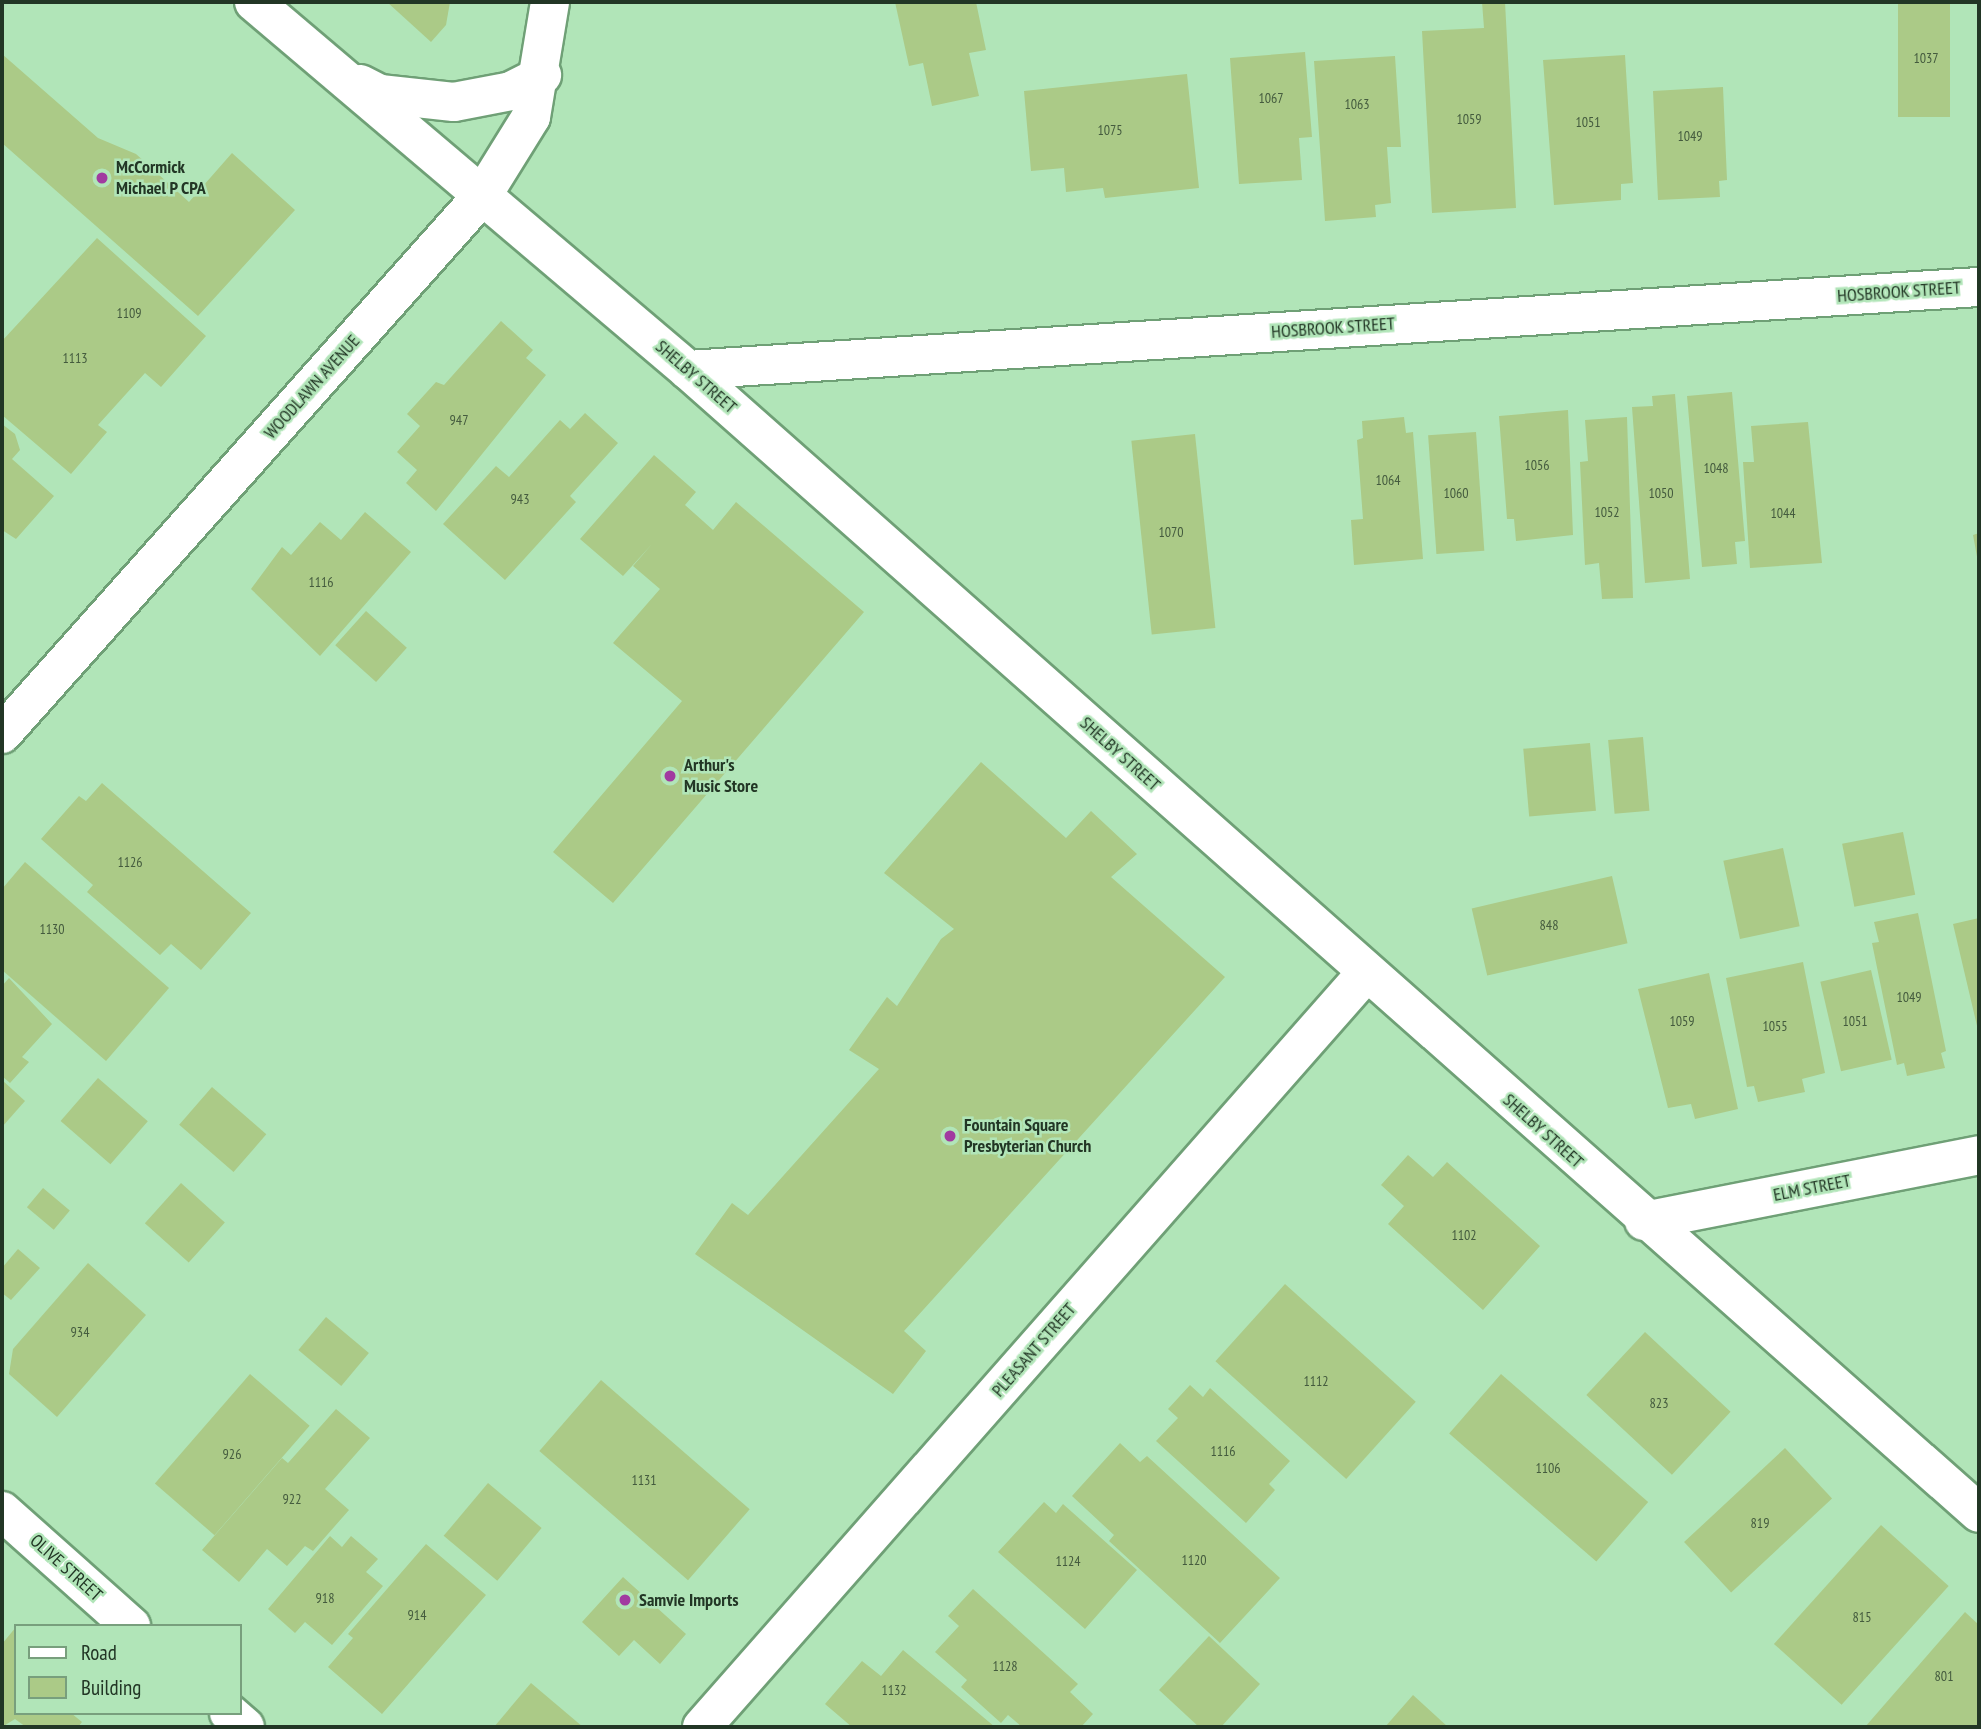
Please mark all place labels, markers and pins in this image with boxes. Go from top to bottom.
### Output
place label: McCormick Michael P CPA [116,157,207,200]
marker: McCormick Michael P CPA [94,170,110,186]
place label: Arthur's Music Store [684,755,758,798]
marker: Arthur's Music Store [662,768,678,784]
place label: Fountain Square Presbyterian Church [964,1115,1092,1158]
marker: Fountain Square Presbyterian Church [942,1128,958,1144]
place label: Samvie Imports [639,1589,738,1611]
marker: Samvie Imports [617,1592,633,1608]

